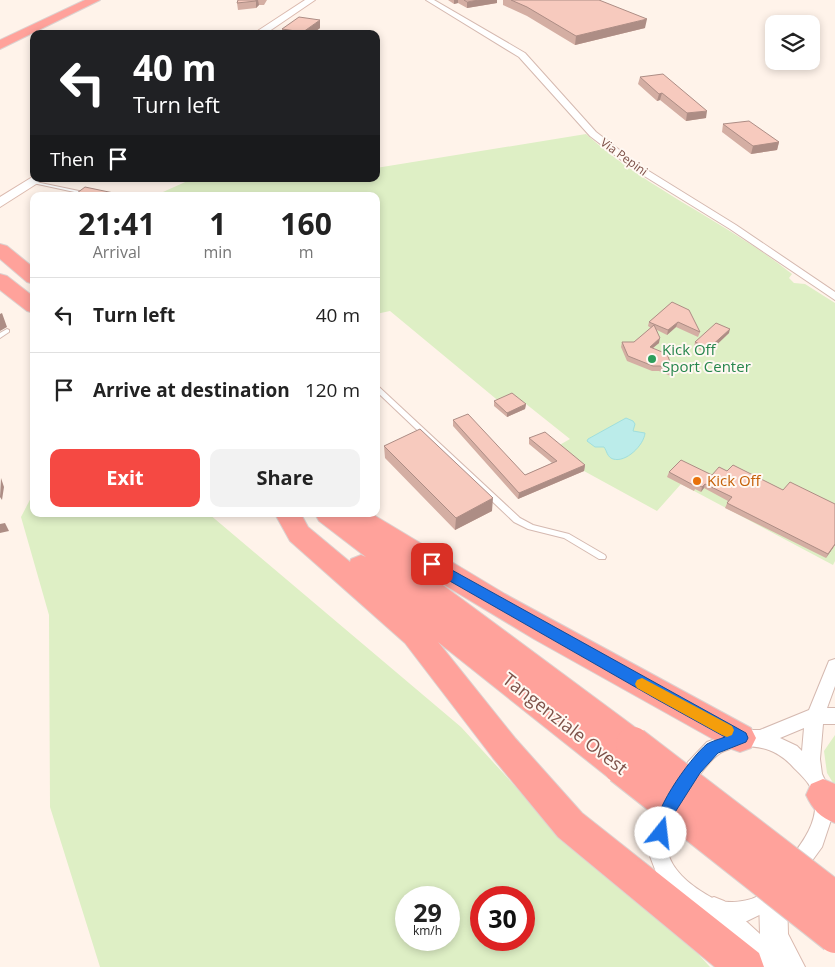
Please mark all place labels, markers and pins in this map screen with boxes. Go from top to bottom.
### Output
place label: Kick Off Sport Center [662,339,751,376]
marker: Kick Off Sport Center [646,353,658,365]
place label: Kick Off [707,470,762,490]
marker: Kick Off [691,475,703,487]
pin [411,543,453,585]

